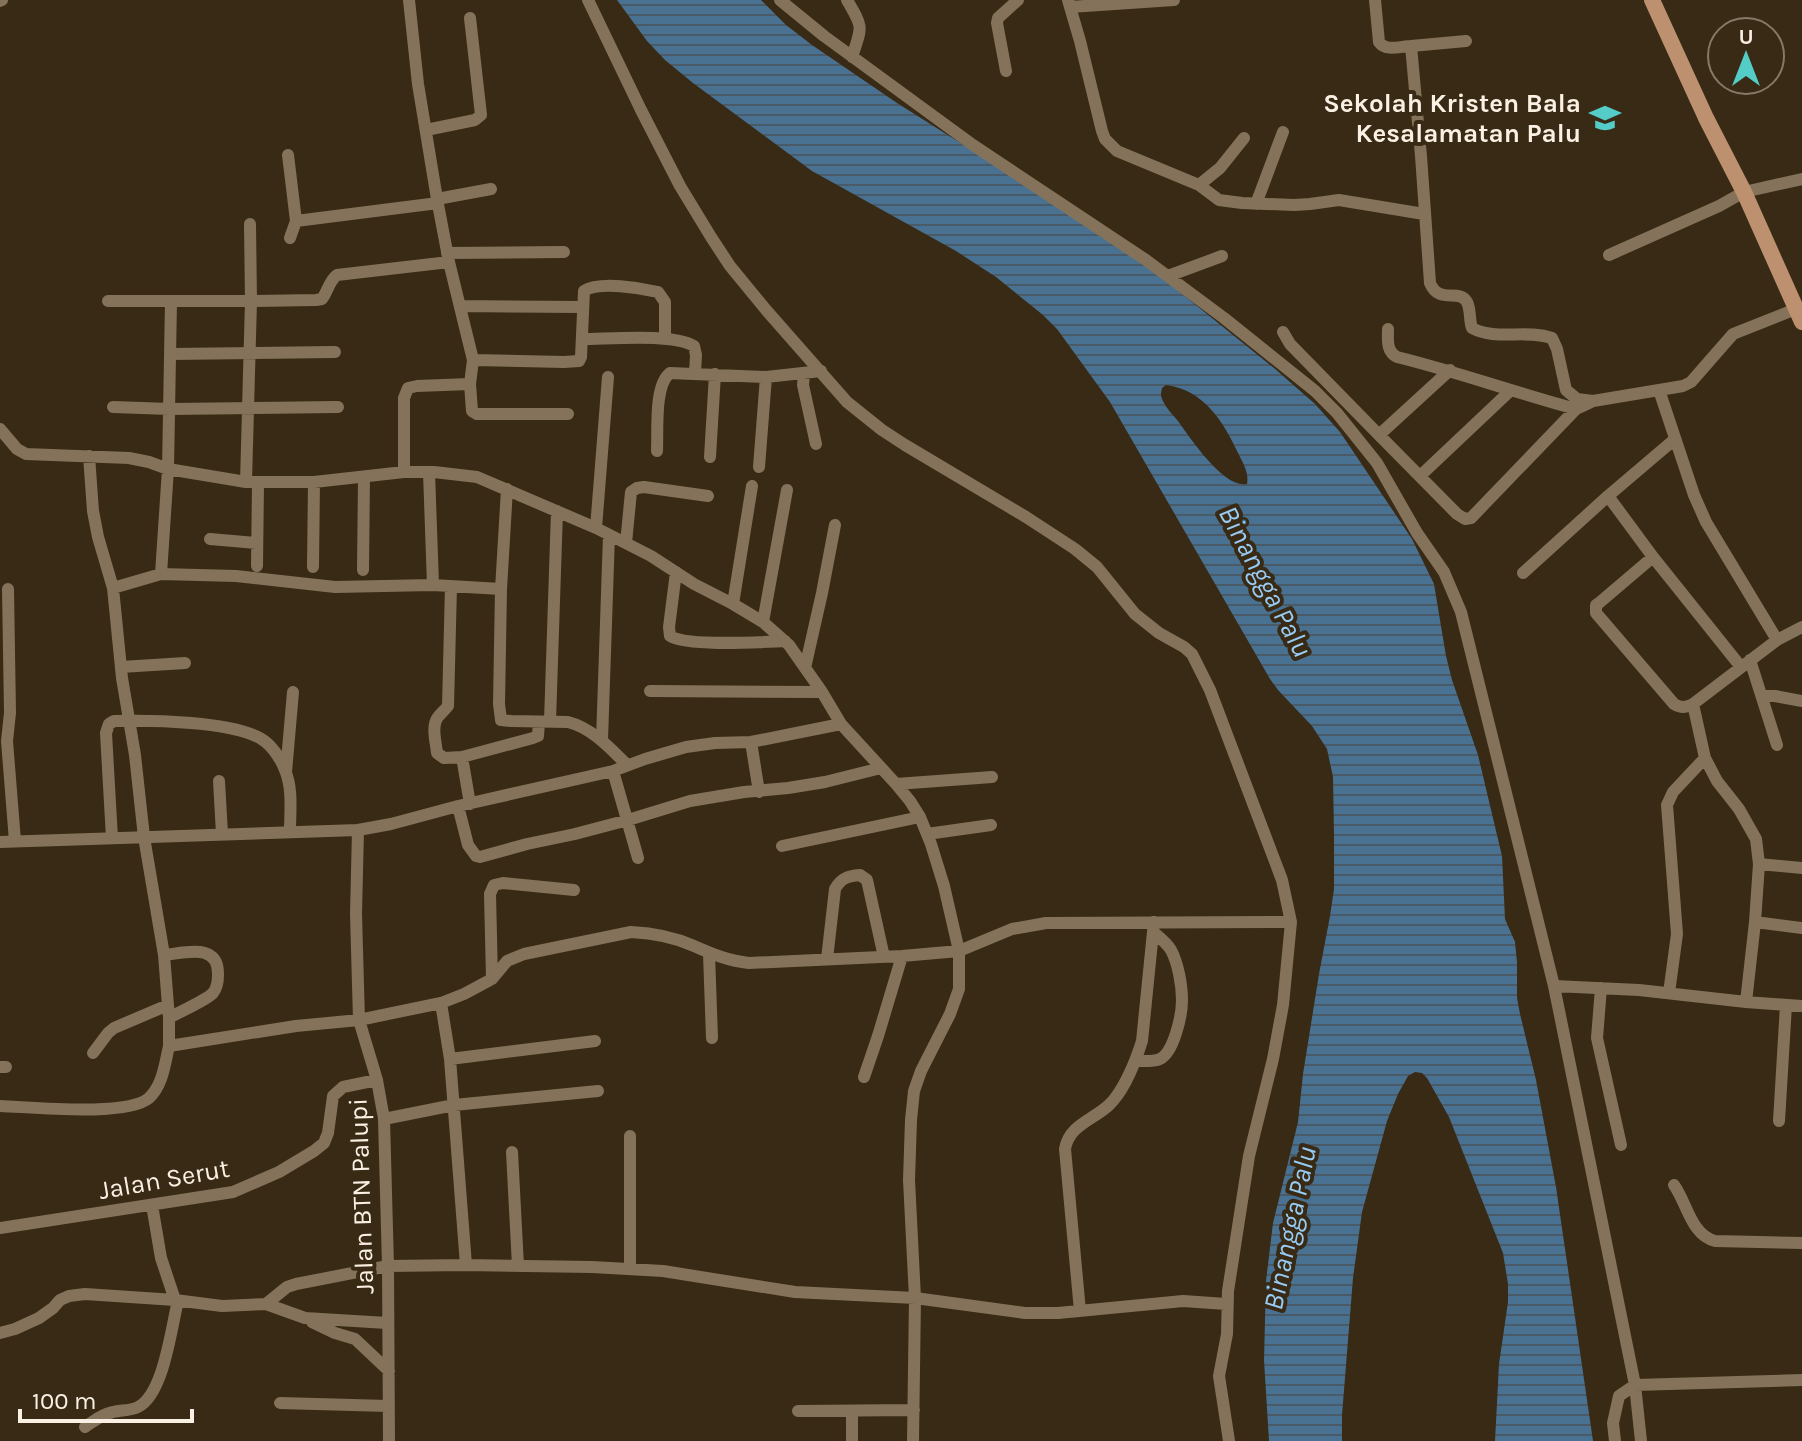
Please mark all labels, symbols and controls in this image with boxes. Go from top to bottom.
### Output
north arrow [1706,16,1786,96]
text: U [1738,24,1754,50]
place label: Sekolah Kristen Bala Kesalamatan Palu [1323,88,1581,149]
school or university icon: Sekolah Kristen Bala Kesalamatan Palu [1588,101,1622,135]
water label: Binangga Palu [1212,500,1319,663]
street label: Jalan BTN Palupi [343,1097,380,1295]
water label: Binangga Palu [1256,1143,1323,1313]
street label: Jalan Serut [96,1153,232,1206]
scale bar [20,1373,192,1423]
text: 100 m [32,1387,97,1415]

